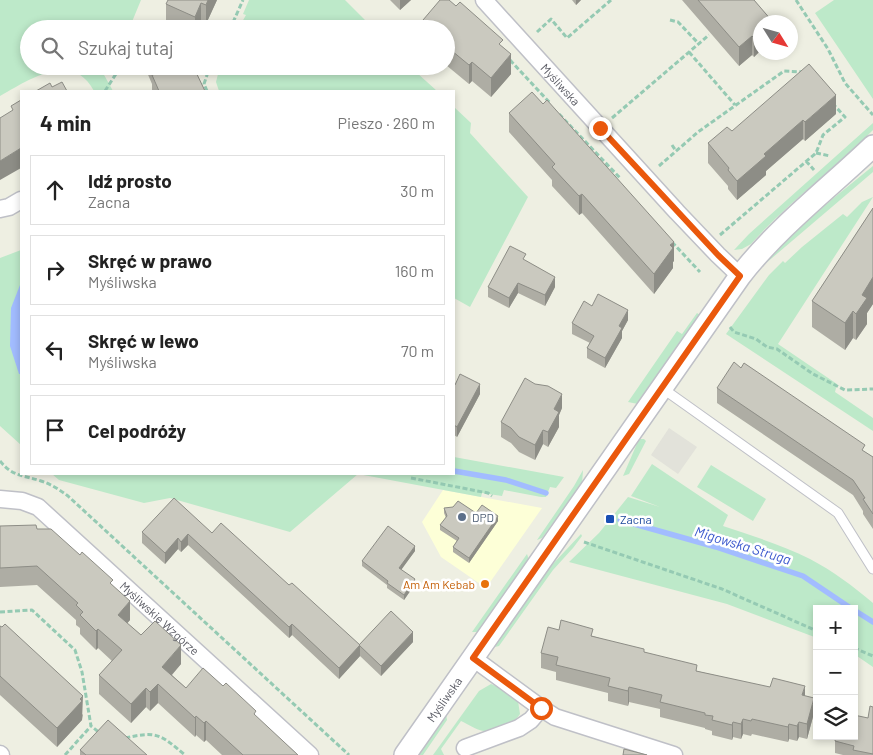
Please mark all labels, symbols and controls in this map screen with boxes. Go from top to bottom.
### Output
north arrow [753,15,798,60]
search box [20,20,455,75]
icon: search [38,34,66,62]
text: Szukaj tutaj [78,36,174,59]
street label: Myśliwska [538,61,583,108]
text: 4 min [40,110,91,135]
text: Pieszo · 260 m [337,113,435,132]
route end [589,117,612,140]
text: Idź prosto [88,169,172,192]
icon: ahead [41,176,69,204]
text: 30 m [400,181,434,200]
text: Zacna [88,192,130,211]
text: Skręć w prawo [88,249,212,272]
icon: right [41,256,69,284]
text: 160 m [395,261,434,280]
text: Myśliwska [88,272,157,291]
text: Skręć w lewo [88,329,199,352]
icon: left [41,336,69,364]
text: 70 m [401,341,434,360]
text: Myśliwska [88,352,157,371]
icon: arrive [41,416,69,444]
text: Cel podróży [88,419,186,442]
place label: DPD [472,510,494,524]
marker: DPD [456,511,468,523]
place label: Zacna [620,512,652,526]
marker: Zacna [604,513,616,525]
water label: Migowska Struga [693,522,793,568]
place label: Am Am Kebab [403,577,475,591]
street label: Myśliwskie Wzgórze [117,578,202,658]
marker: Am Am Kebab [479,578,491,590]
map controls [813,605,858,740]
button: + [813,605,858,650]
button: − [813,650,858,695]
street label: Myśliwska [423,674,464,724]
button: layers [813,695,858,740]
route start [530,697,553,720]

